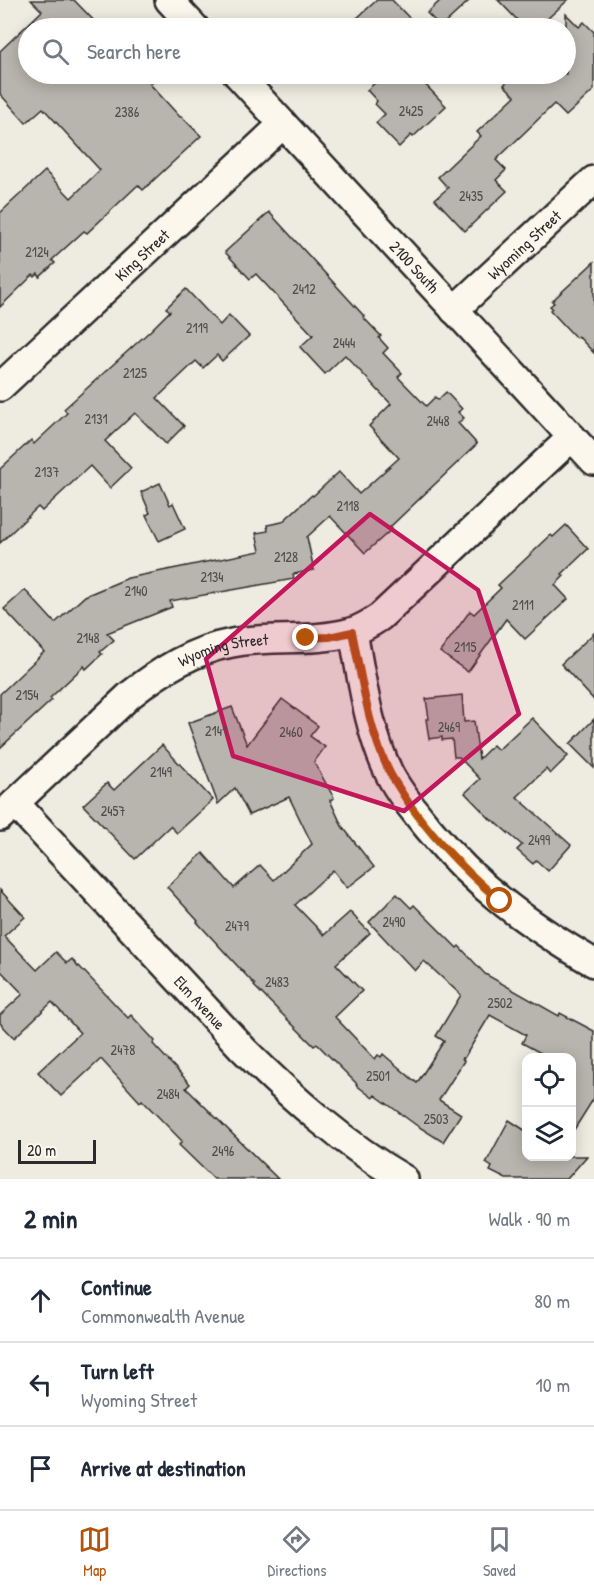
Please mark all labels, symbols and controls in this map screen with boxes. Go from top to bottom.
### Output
search box [18,18,576,84]
icon: search [39,35,72,68]
text: Search here [87,36,181,66]
house number: 2425 [399,101,423,120]
house number: 2386 [115,102,140,121]
house number: 2435 [459,186,483,205]
street label: Wyoming Street [483,205,566,284]
street label: King Street [110,224,175,286]
street label: 2100 South [385,236,445,298]
house number: 2124 [25,242,49,261]
house number: 2412 [292,279,316,298]
house number: 2119 [186,318,208,337]
house number: 2444 [333,333,355,352]
house number: 2125 [123,363,147,382]
house number: 2131 [85,409,108,428]
house number: 2448 [426,411,450,430]
house number: 2137 [35,462,59,481]
house number: 2118 [337,496,359,515]
house number: 2128 [274,547,298,566]
house number: 2134 [200,567,224,586]
house number: 2140 [124,581,148,600]
house number: 2111 [512,595,534,614]
route end [292,624,318,650]
house number: 2148 [77,628,99,647]
street label: Wyoming Street [174,628,269,672]
house number: 2115 [454,637,476,656]
house number: 2154 [16,685,38,704]
house number: 2469 [438,717,460,736]
house number: 2141 [205,721,227,740]
house number: 2460 [279,722,303,741]
house number: 2149 [150,762,172,781]
house number: 2457 [101,801,125,820]
house number: 2499 [528,830,550,849]
route start [486,887,512,913]
house number: 2490 [382,912,406,931]
house number: 2479 [225,916,249,935]
street label: Elm Avenue [169,971,231,1035]
house number: 2483 [265,972,289,991]
house number: 2502 [487,993,513,1012]
house number: 2478 [111,1040,135,1059]
map controls [522,1053,576,1161]
button: locate [522,1053,576,1107]
house number: 2501 [366,1066,390,1085]
house number: 2484 [156,1084,180,1103]
button: layers [522,1107,576,1161]
house number: 2503 [423,1109,449,1128]
scale bar [18,1137,96,1164]
text: 20 m [27,1139,56,1161]
house number: 2496 [212,1141,235,1160]
text: 2 min [24,1201,77,1236]
text: Walk · 90 m [489,1205,570,1232]
text: Continue [81,1272,152,1302]
icon: ahead [24,1284,57,1317]
text: 80 m [534,1287,570,1314]
text: Commonwealth Avenue [81,1302,245,1329]
text: Turn left [81,1356,154,1386]
icon: left [24,1368,57,1401]
text: 10 m [536,1371,570,1398]
text: Wyoming Street [81,1386,197,1413]
icon: arrive [24,1452,57,1485]
text: Arrive at destination [81,1453,246,1483]
tab: Map [78,1523,111,1581]
tab: Directions [268,1523,326,1581]
tab: Saved [483,1523,516,1581]

